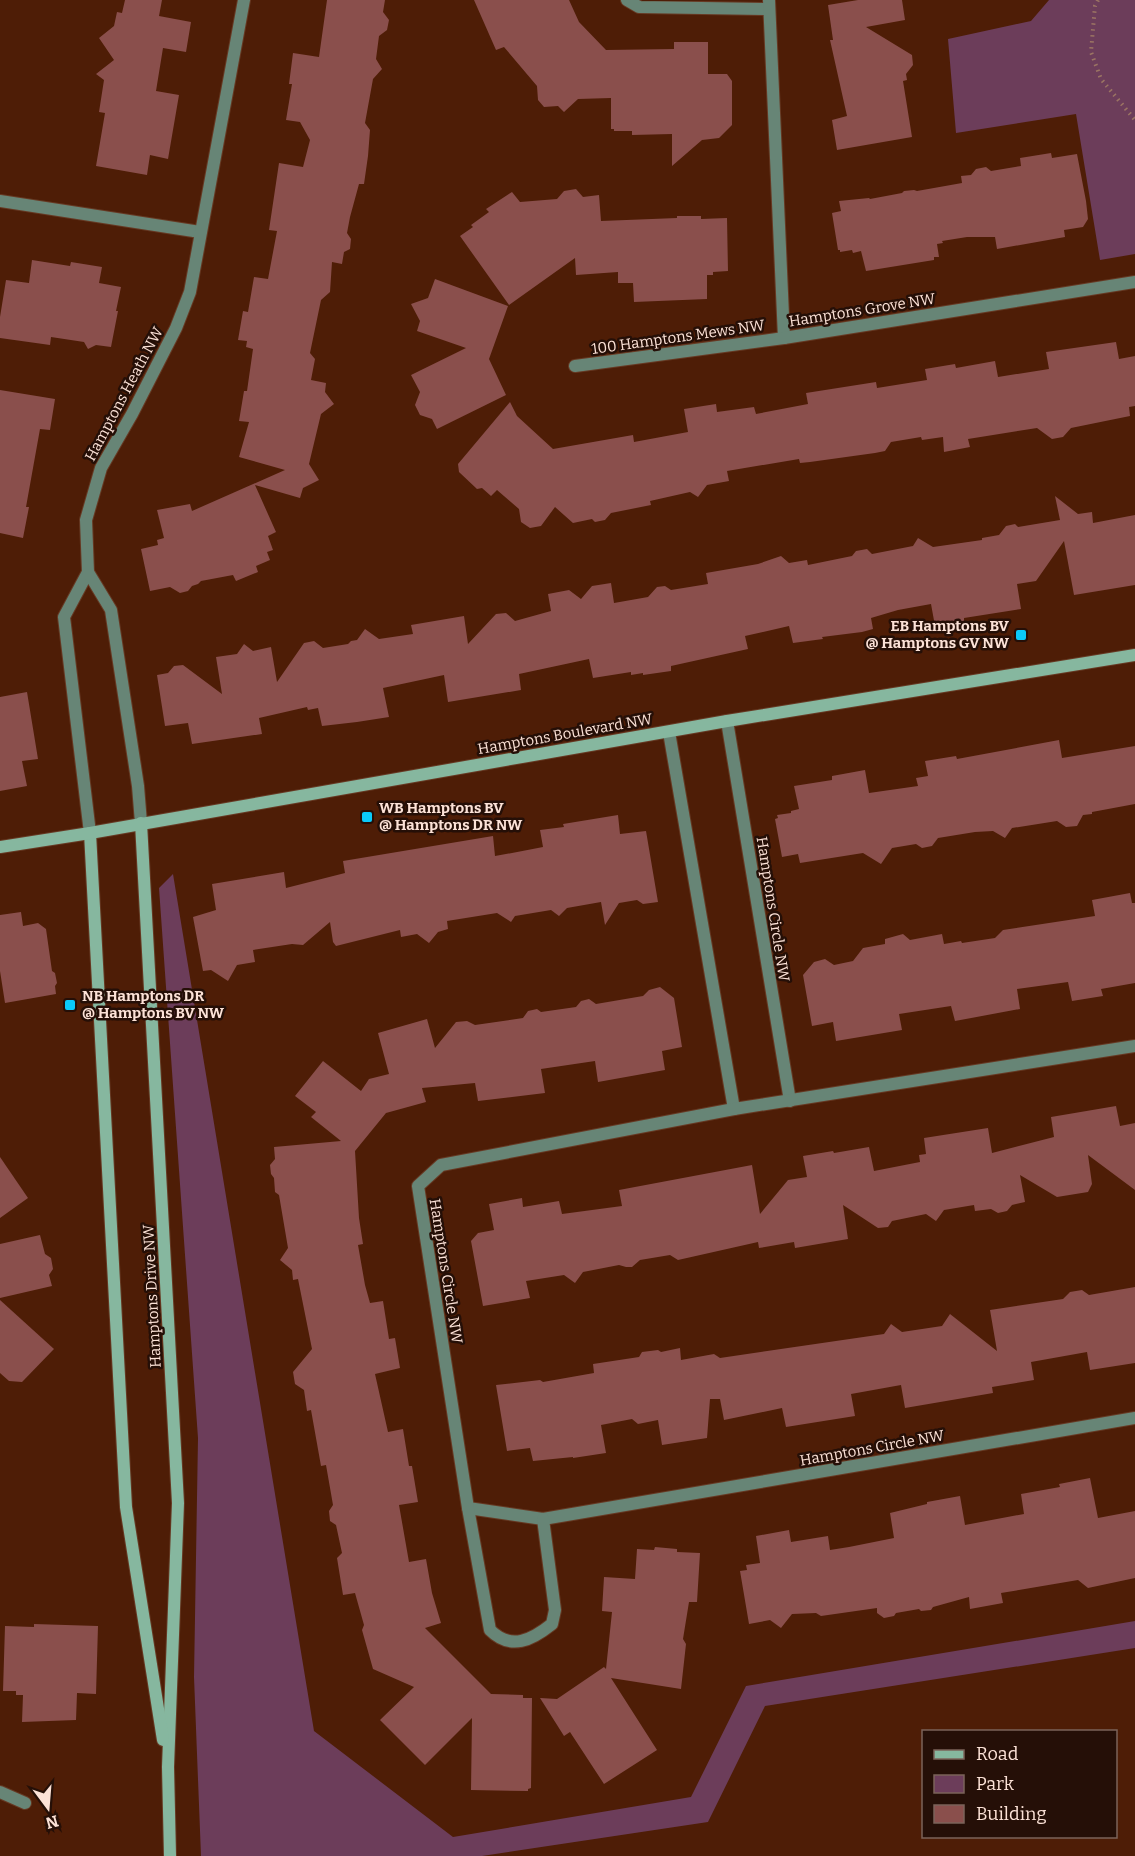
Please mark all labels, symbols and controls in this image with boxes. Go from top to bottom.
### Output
street label: Hamptons Grove NW [787,289,937,330]
street label: 100 Hamptons Mews NW [590,316,766,358]
street label: Hamptons Heath NW [81,323,167,464]
place label: EB Hamptons BV @ Hamptons GV NW [866,617,1010,652]
marker: EB Hamptons BV @ Hamptons GV NW [1014,628,1028,642]
street label: Hamptons Boulevard NW [476,710,654,758]
place label: WB Hamptons BV @ Hamptons DR NW [379,799,523,834]
marker: WB Hamptons BV @ Hamptons DR NW [360,810,374,824]
street label: Hamptons Circle NW [753,835,793,983]
place label: NB Hamptons DR @ Hamptons BV NW [82,987,225,1022]
marker: NB Hamptons DR @ Hamptons BV NW [63,998,77,1012]
street label: Hamptons Circle NW [426,1197,466,1345]
street label: Hamptons Drive NW [139,1223,165,1368]
street label: Hamptons Circle NW [798,1426,946,1470]
legend [922,1730,1117,1838]
text: Road [976,1743,1019,1765]
text: Park [976,1773,1015,1795]
north arrow [18,1778,78,1838]
text: Building [976,1803,1047,1825]
text: N [43,1811,61,1833]

